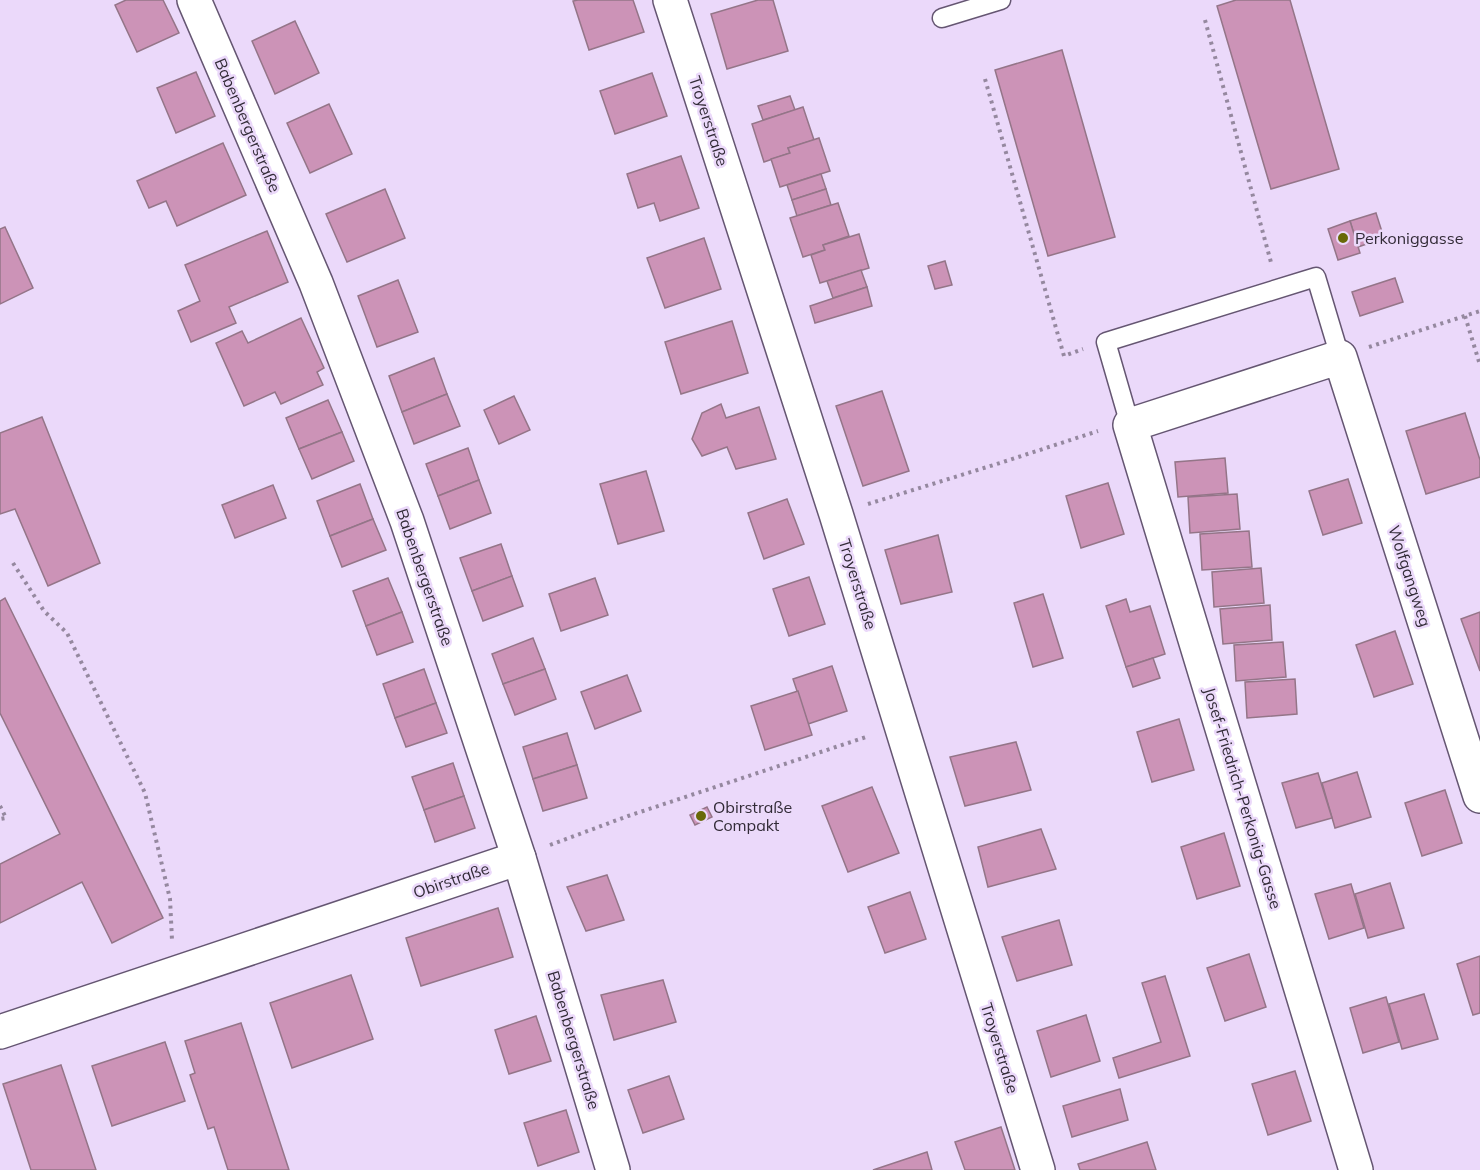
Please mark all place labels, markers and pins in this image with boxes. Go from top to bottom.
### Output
place label: Perkoniggasse [1355,228,1463,248]
marker: Perkoniggasse [1336,231,1350,245]
place label: Obirstraße Compakt [713,797,792,835]
marker: Obirstraße Compakt [694,809,708,823]

